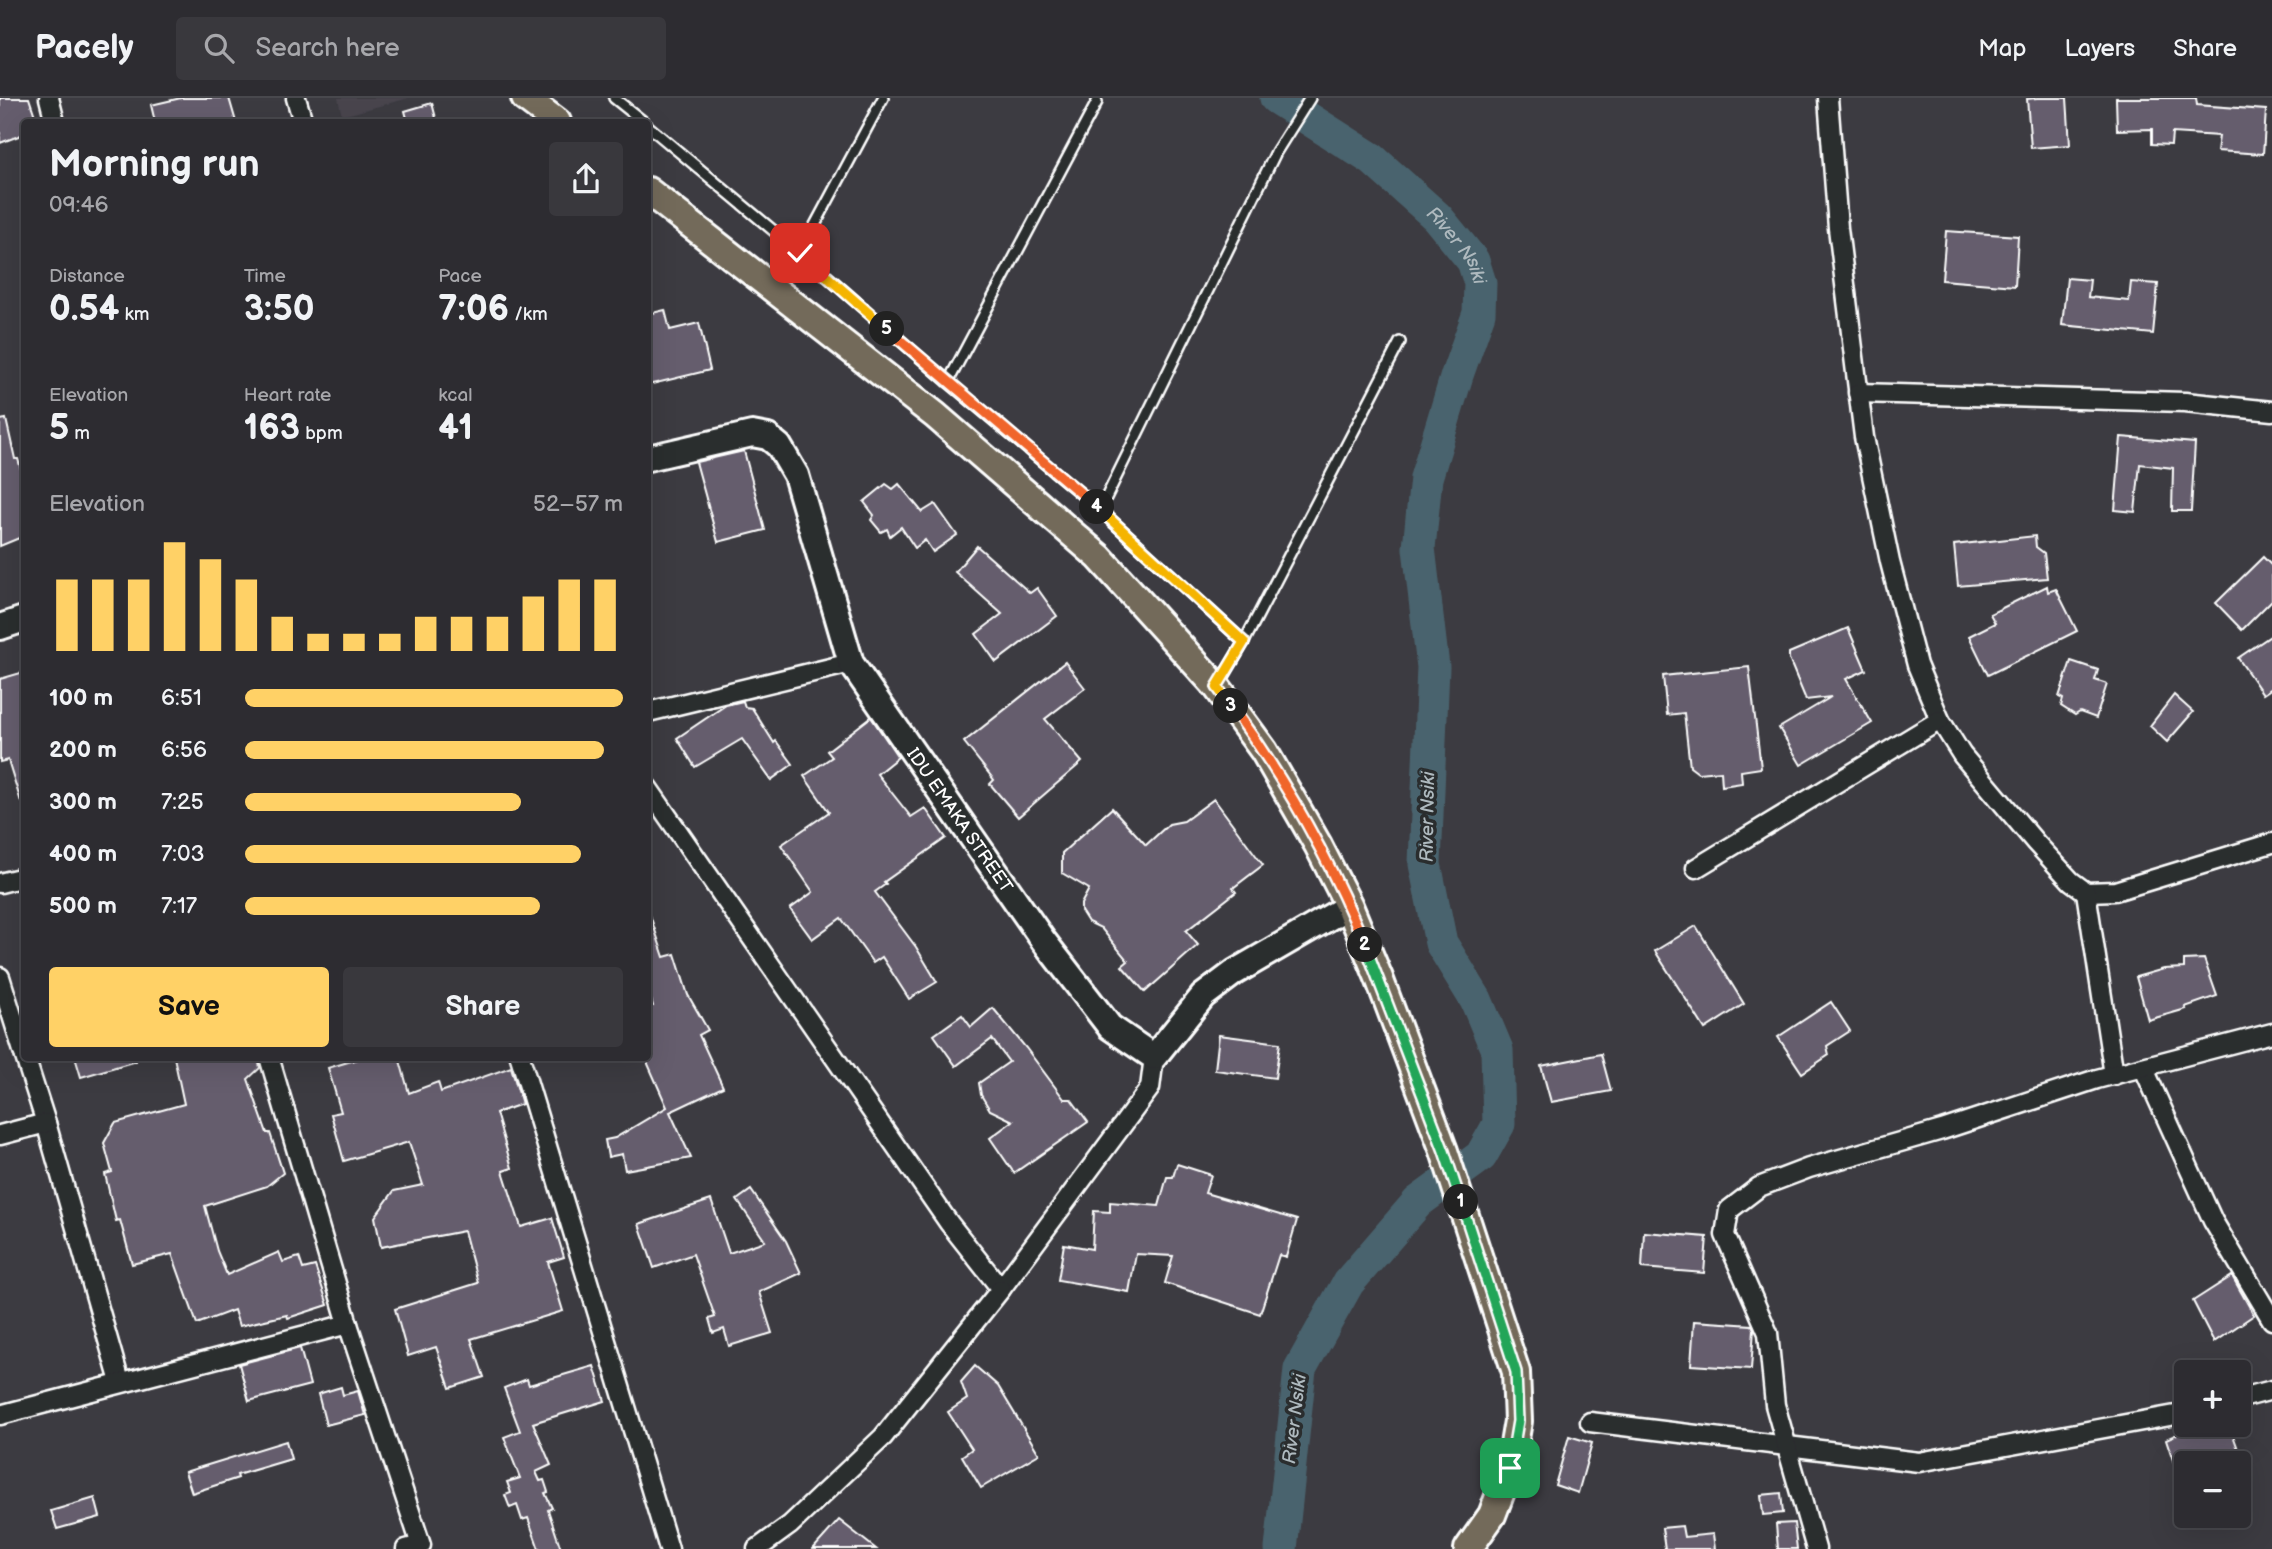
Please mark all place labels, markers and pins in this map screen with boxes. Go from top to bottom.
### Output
pin [770,223,830,283]
pin: 5 [870,312,904,346]
pin: 4 [1080,490,1114,524]
pin: 3 [1214,688,1248,724]
pin: 2 [1348,928,1382,962]
pin: 1 [1444,1184,1478,1220]
pin [1480,1438,1540,1498]

